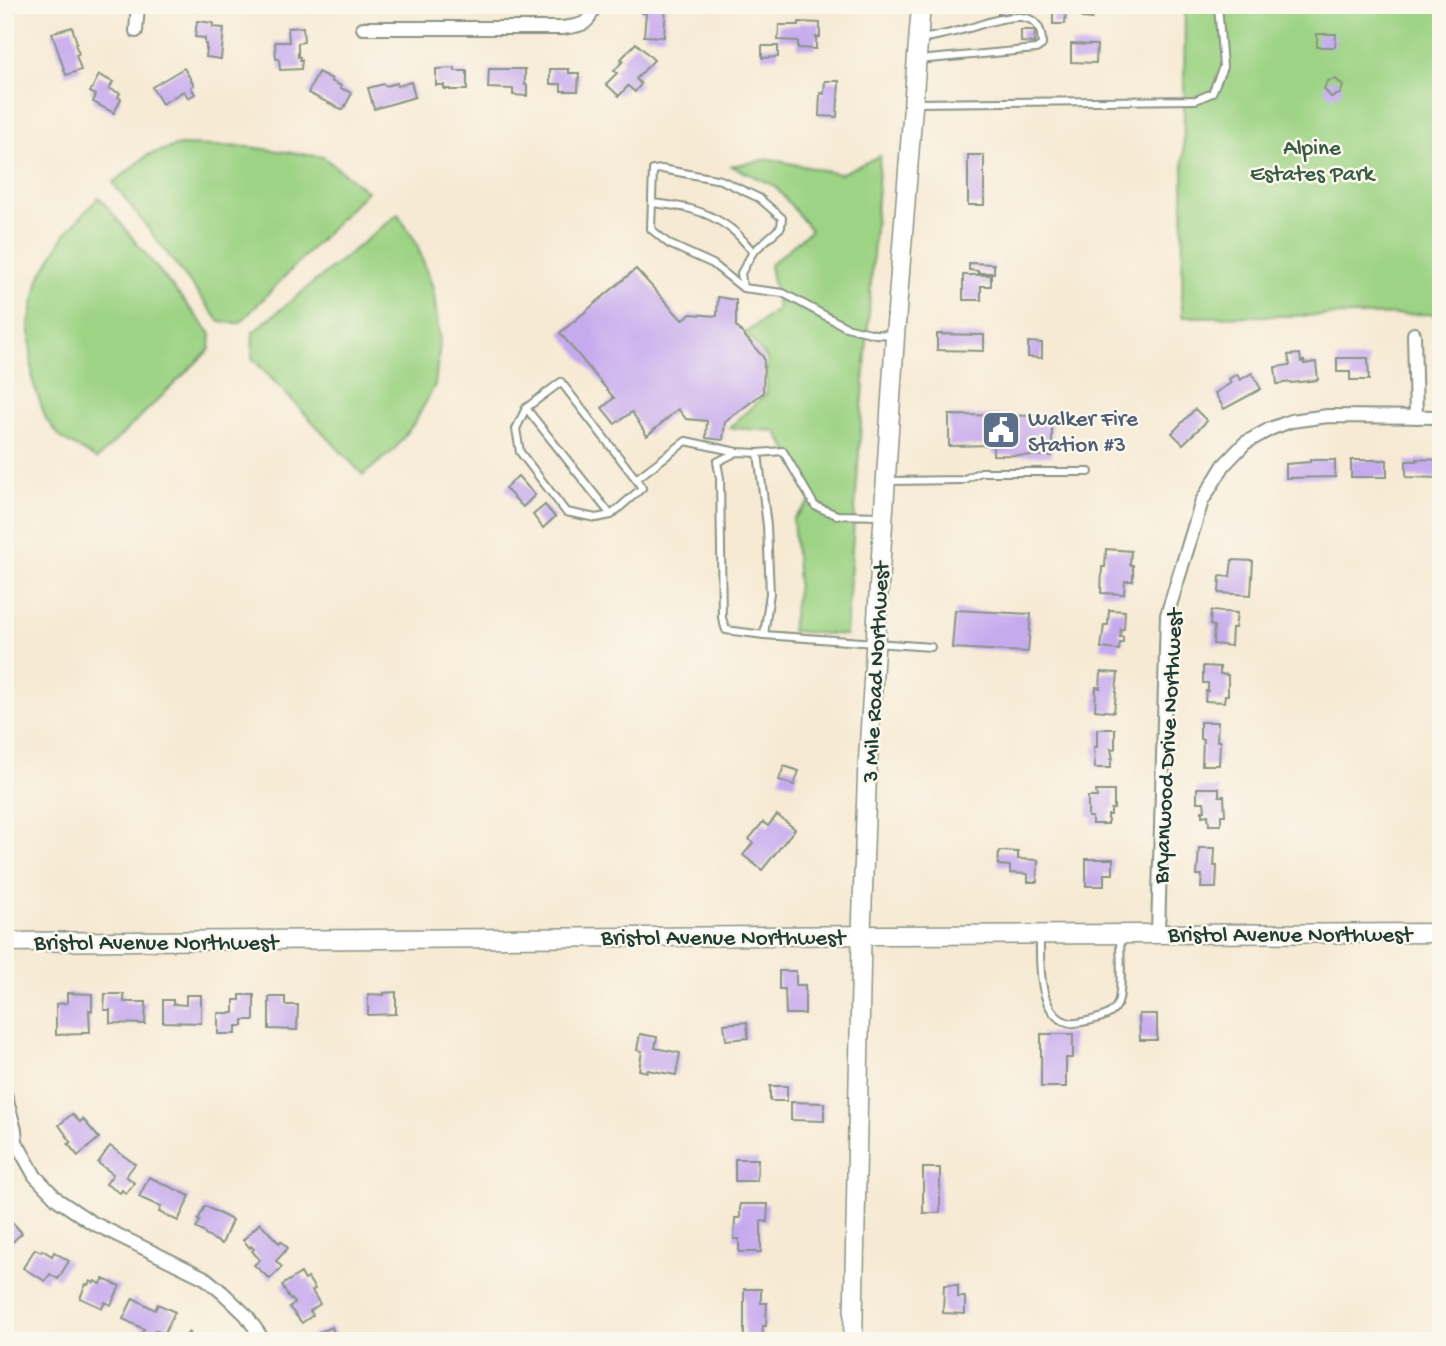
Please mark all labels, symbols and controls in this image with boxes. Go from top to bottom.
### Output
park label: Alpine Estates Park [1250,136,1377,189]
place label: Walker Fire Station #3 [1028,407,1139,460]
public building icon: Walker Fire Station #3 [980,409,1022,451]
street label: 3 Mile Road Northwest [858,560,897,784]
street label: Bryanwood Drive Northwest [1149,606,1190,885]
street label: Bristol Avenue Northwest [1167,923,1414,950]
street label: Bristol Avenue Northwest [600,926,847,953]
street label: Bristol Avenue Northwest [33,931,280,958]

